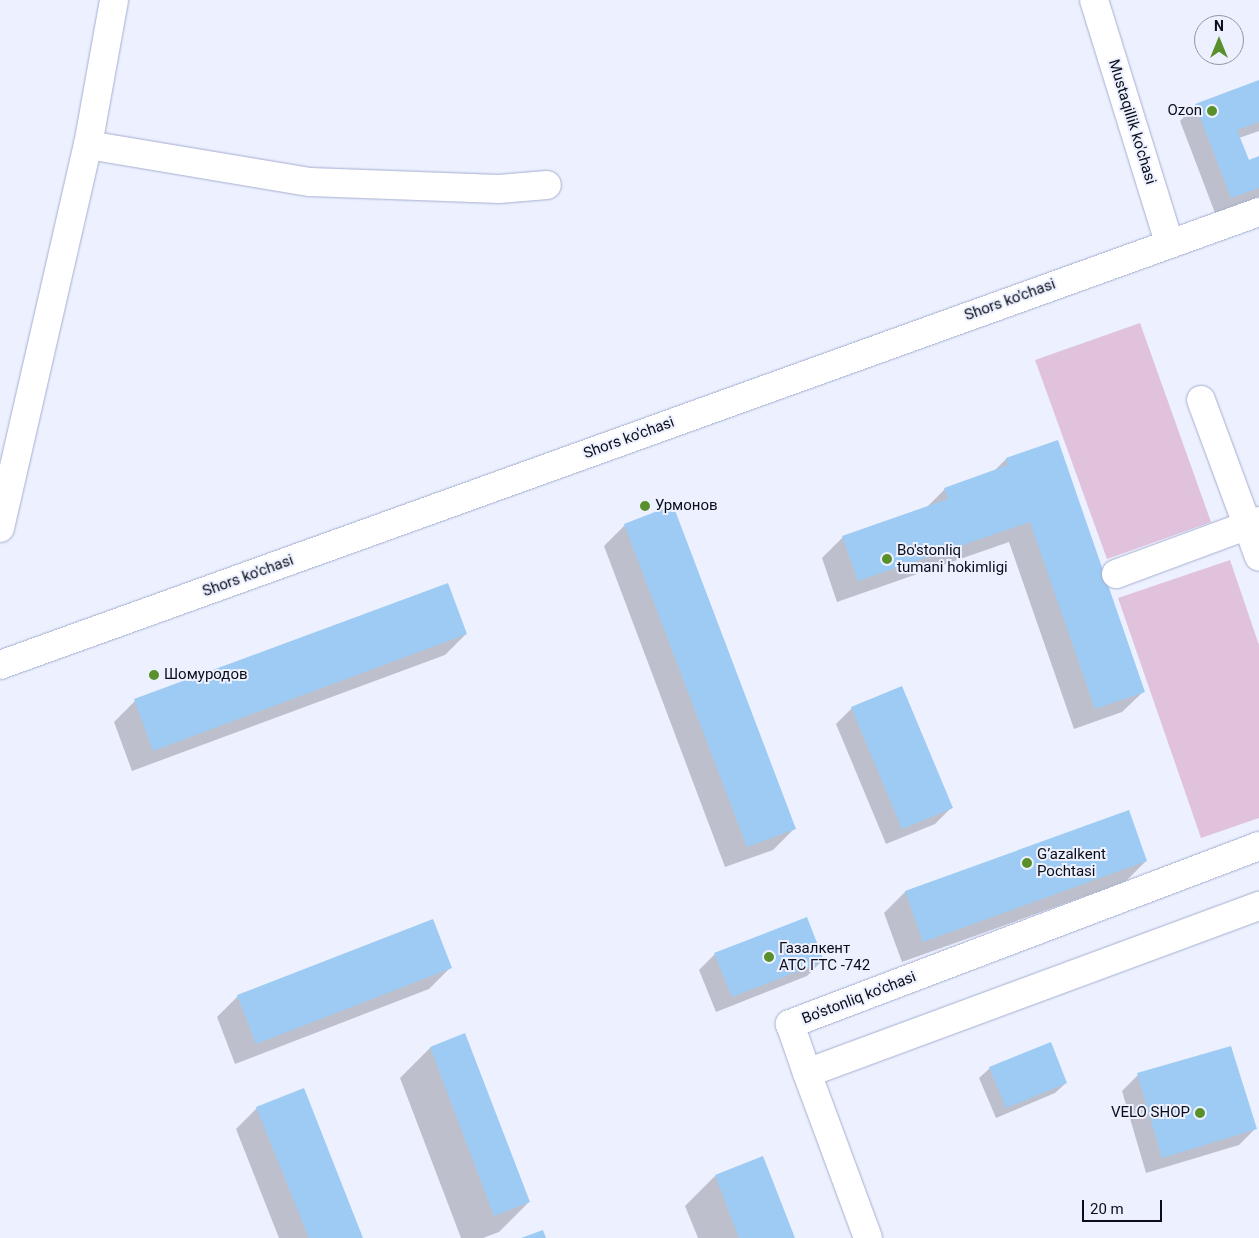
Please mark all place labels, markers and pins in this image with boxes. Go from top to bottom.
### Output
place label: Ozon [1168,102,1202,120]
marker: Ozon [1206,105,1218,117]
place label: Урмонов [655,497,718,515]
marker: Урмонов [639,500,651,512]
place label: Bo'stonliq tumani hokimligi [897,541,1008,576]
marker: Bo'stonliq tumani hokimligi [881,553,893,565]
place label: Шомуродов [164,666,248,684]
marker: Шомуродов [148,669,160,681]
place label: Gʼazalkent Pochtasi [1037,845,1106,880]
marker: Gʼazalkent Pochtasi [1021,857,1033,869]
place label: Газалкент АТС ГТС -742 [779,939,870,974]
marker: Газалкент АТС ГТС -742 [763,951,775,963]
place label: VELO SHOP [1111,1104,1190,1122]
marker: VELO SHOP [1194,1107,1206,1119]

